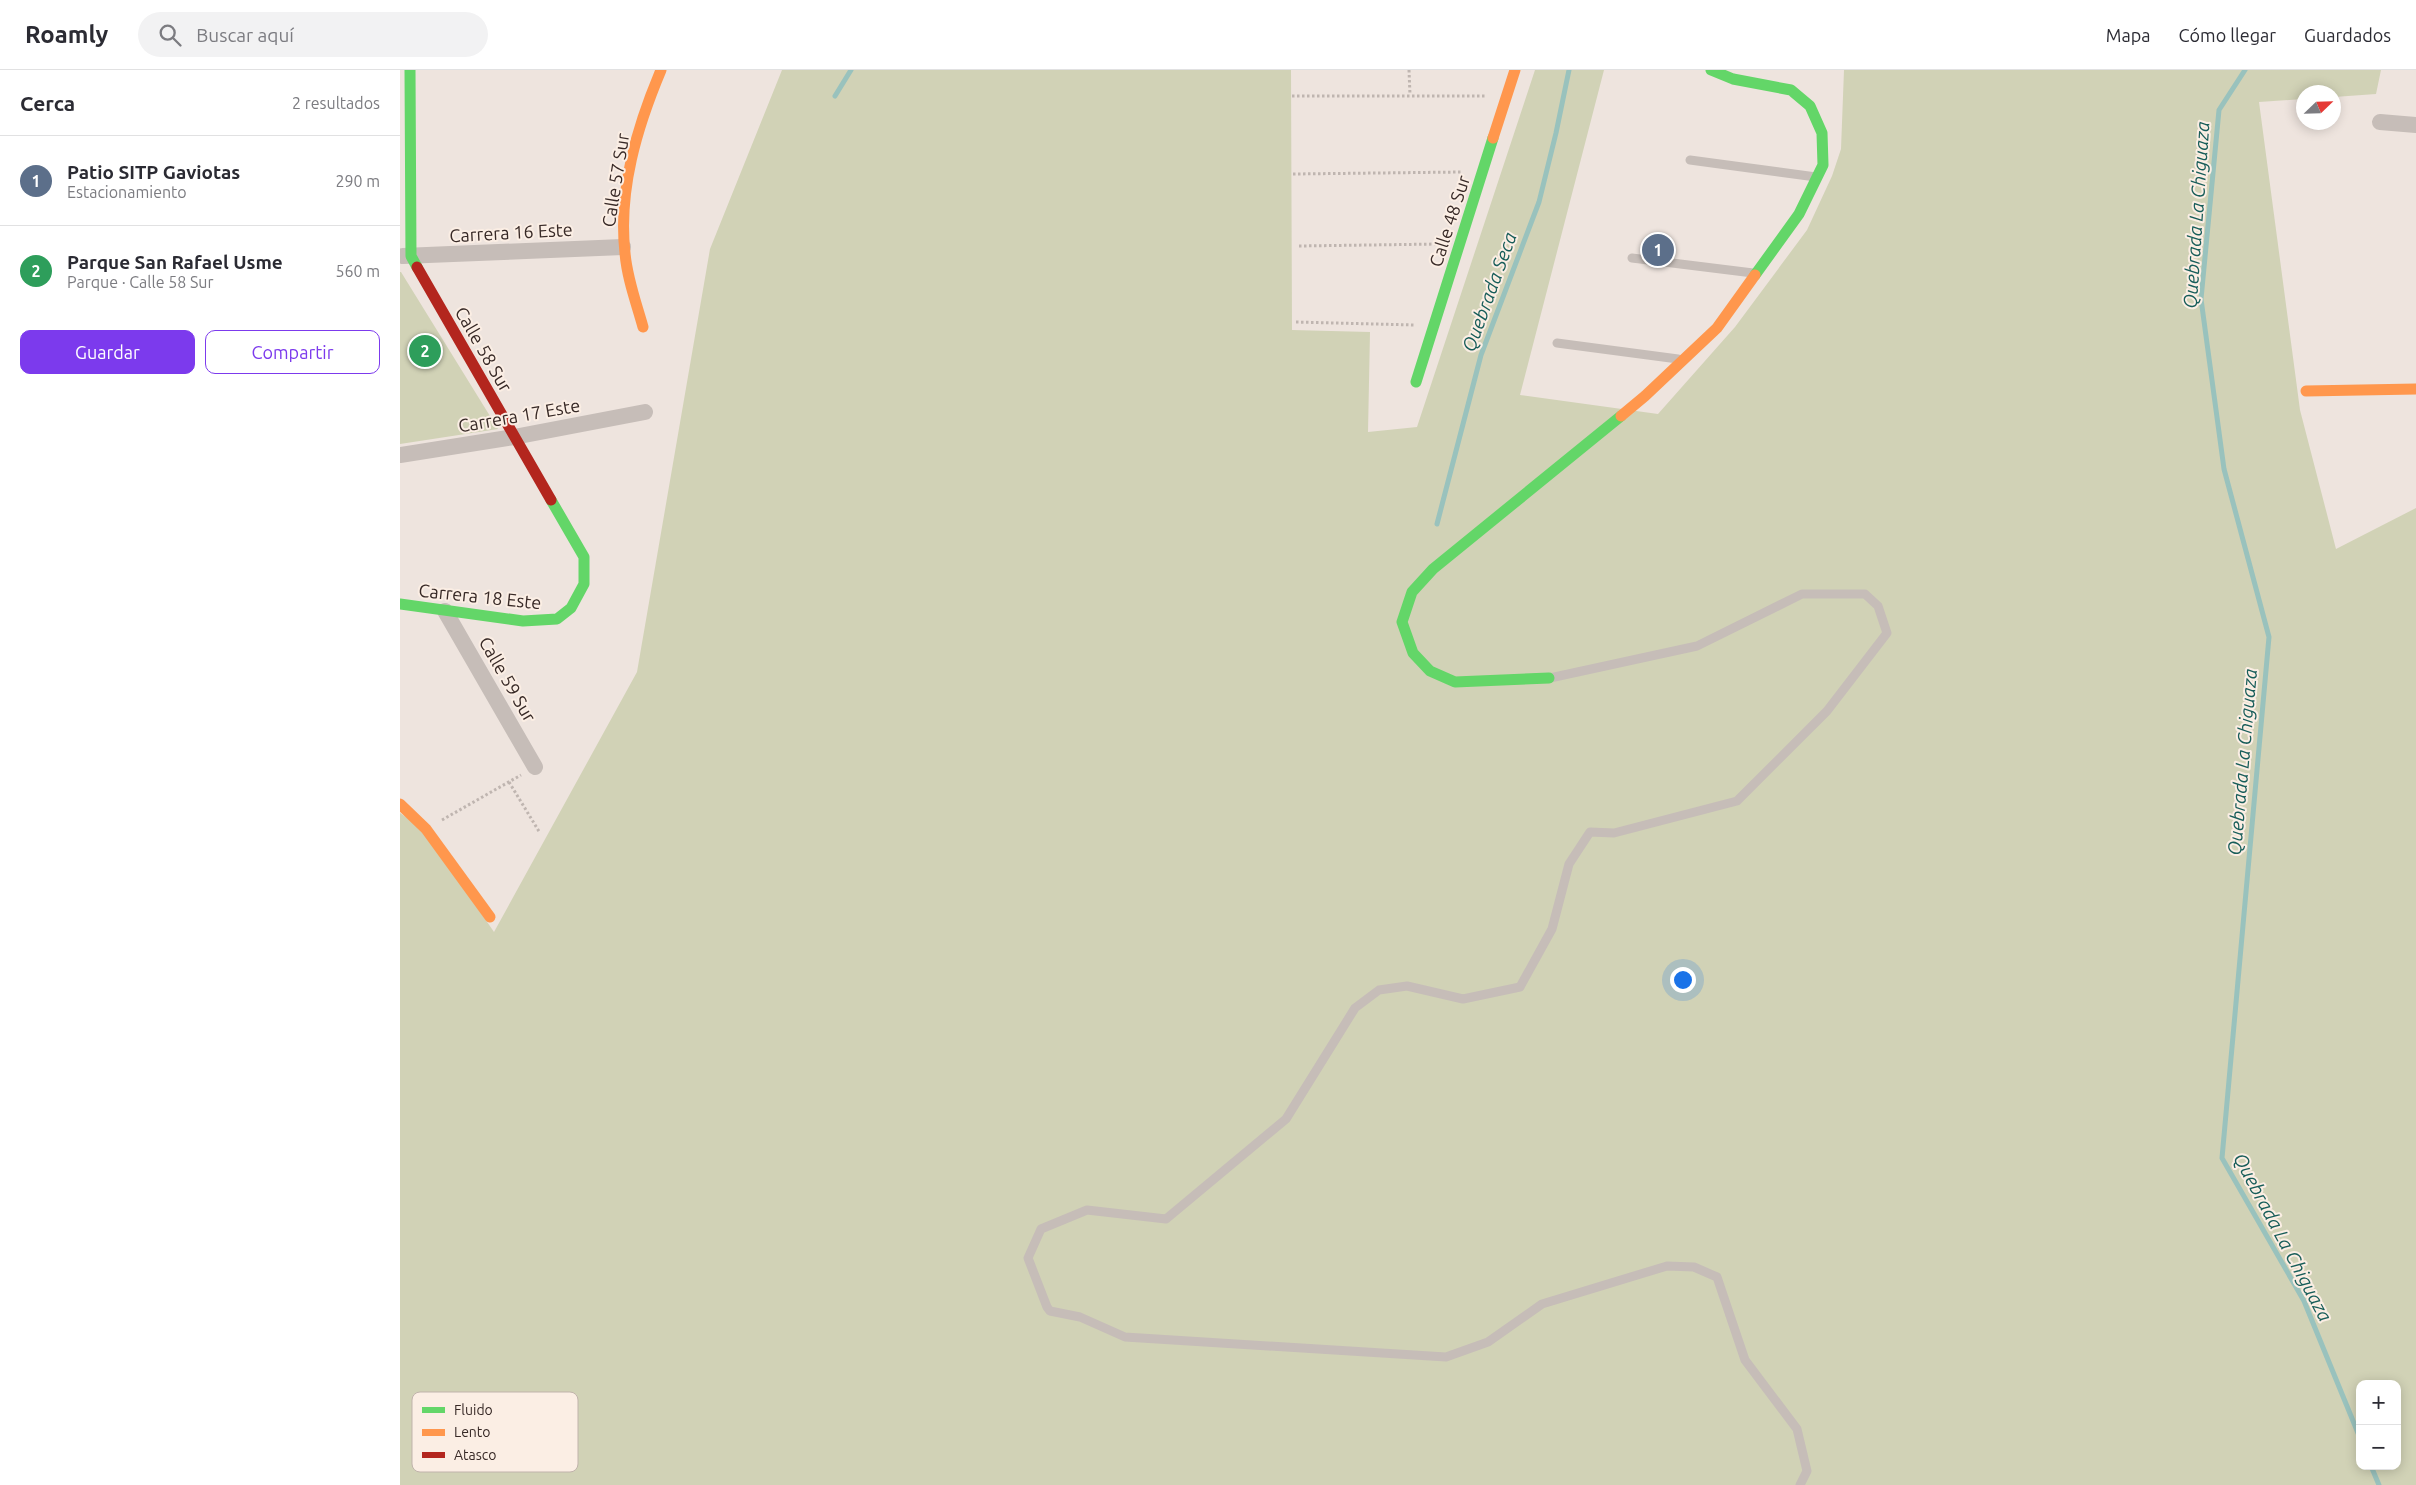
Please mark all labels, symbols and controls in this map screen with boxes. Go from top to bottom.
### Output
search box [138,12,488,57]
text: Roamly [25,21,108,48]
icon: search [156,21,184,49]
text: Buscar aquí [196,24,294,46]
text: Mapa [2106,25,2151,45]
text: Cómo llegar [2179,25,2276,45]
text: Guardados [2304,25,2391,45]
north arrow [2296,85,2341,130]
text: Cerca [20,91,75,115]
text: 2 resultados [292,94,380,112]
water label: Quebrada La Chiguaza [2178,121,2214,309]
street label: Calle 57 Sur [598,131,632,228]
text: Patio SITP Gaviotas [67,161,240,183]
text: 1 [31,172,41,190]
text: 290 m [335,172,380,190]
street label: Calle 48 Sur [1425,173,1473,269]
text: Estacionamiento [67,183,187,201]
street label: Carrera 16 Este [449,219,573,245]
water label: Quebrada Seca [1457,229,1521,355]
pin: 1 [1642,231,1674,269]
text: Parque San Rafael Usme [67,251,283,273]
text: 2 [31,262,41,280]
text: 560 m [335,262,380,280]
text: Parque · Calle 58 Sur [67,273,214,291]
street label: Calle 58 Sur [452,303,516,395]
button: Guardar [20,330,195,374]
button: Compartir [205,330,380,374]
pin: 2 [409,332,441,370]
street label: Carrera 17 Este [457,394,581,436]
street label: Carrera 18 Este [418,580,542,612]
street label: Calle 59 Sur [476,633,540,725]
water label: Quebrada La Chiguaza [2223,668,2261,856]
your location [1670,967,1696,993]
water label: Quebrada La Chiguaza [2229,1149,2337,1325]
map controls [2356,1380,2401,1470]
button: + [2356,1380,2401,1425]
legend [412,1392,578,1472]
text: Fluido [454,1402,493,1418]
text: Lento [454,1424,491,1440]
button: − [2356,1425,2401,1470]
text: Atasco [454,1447,497,1463]

